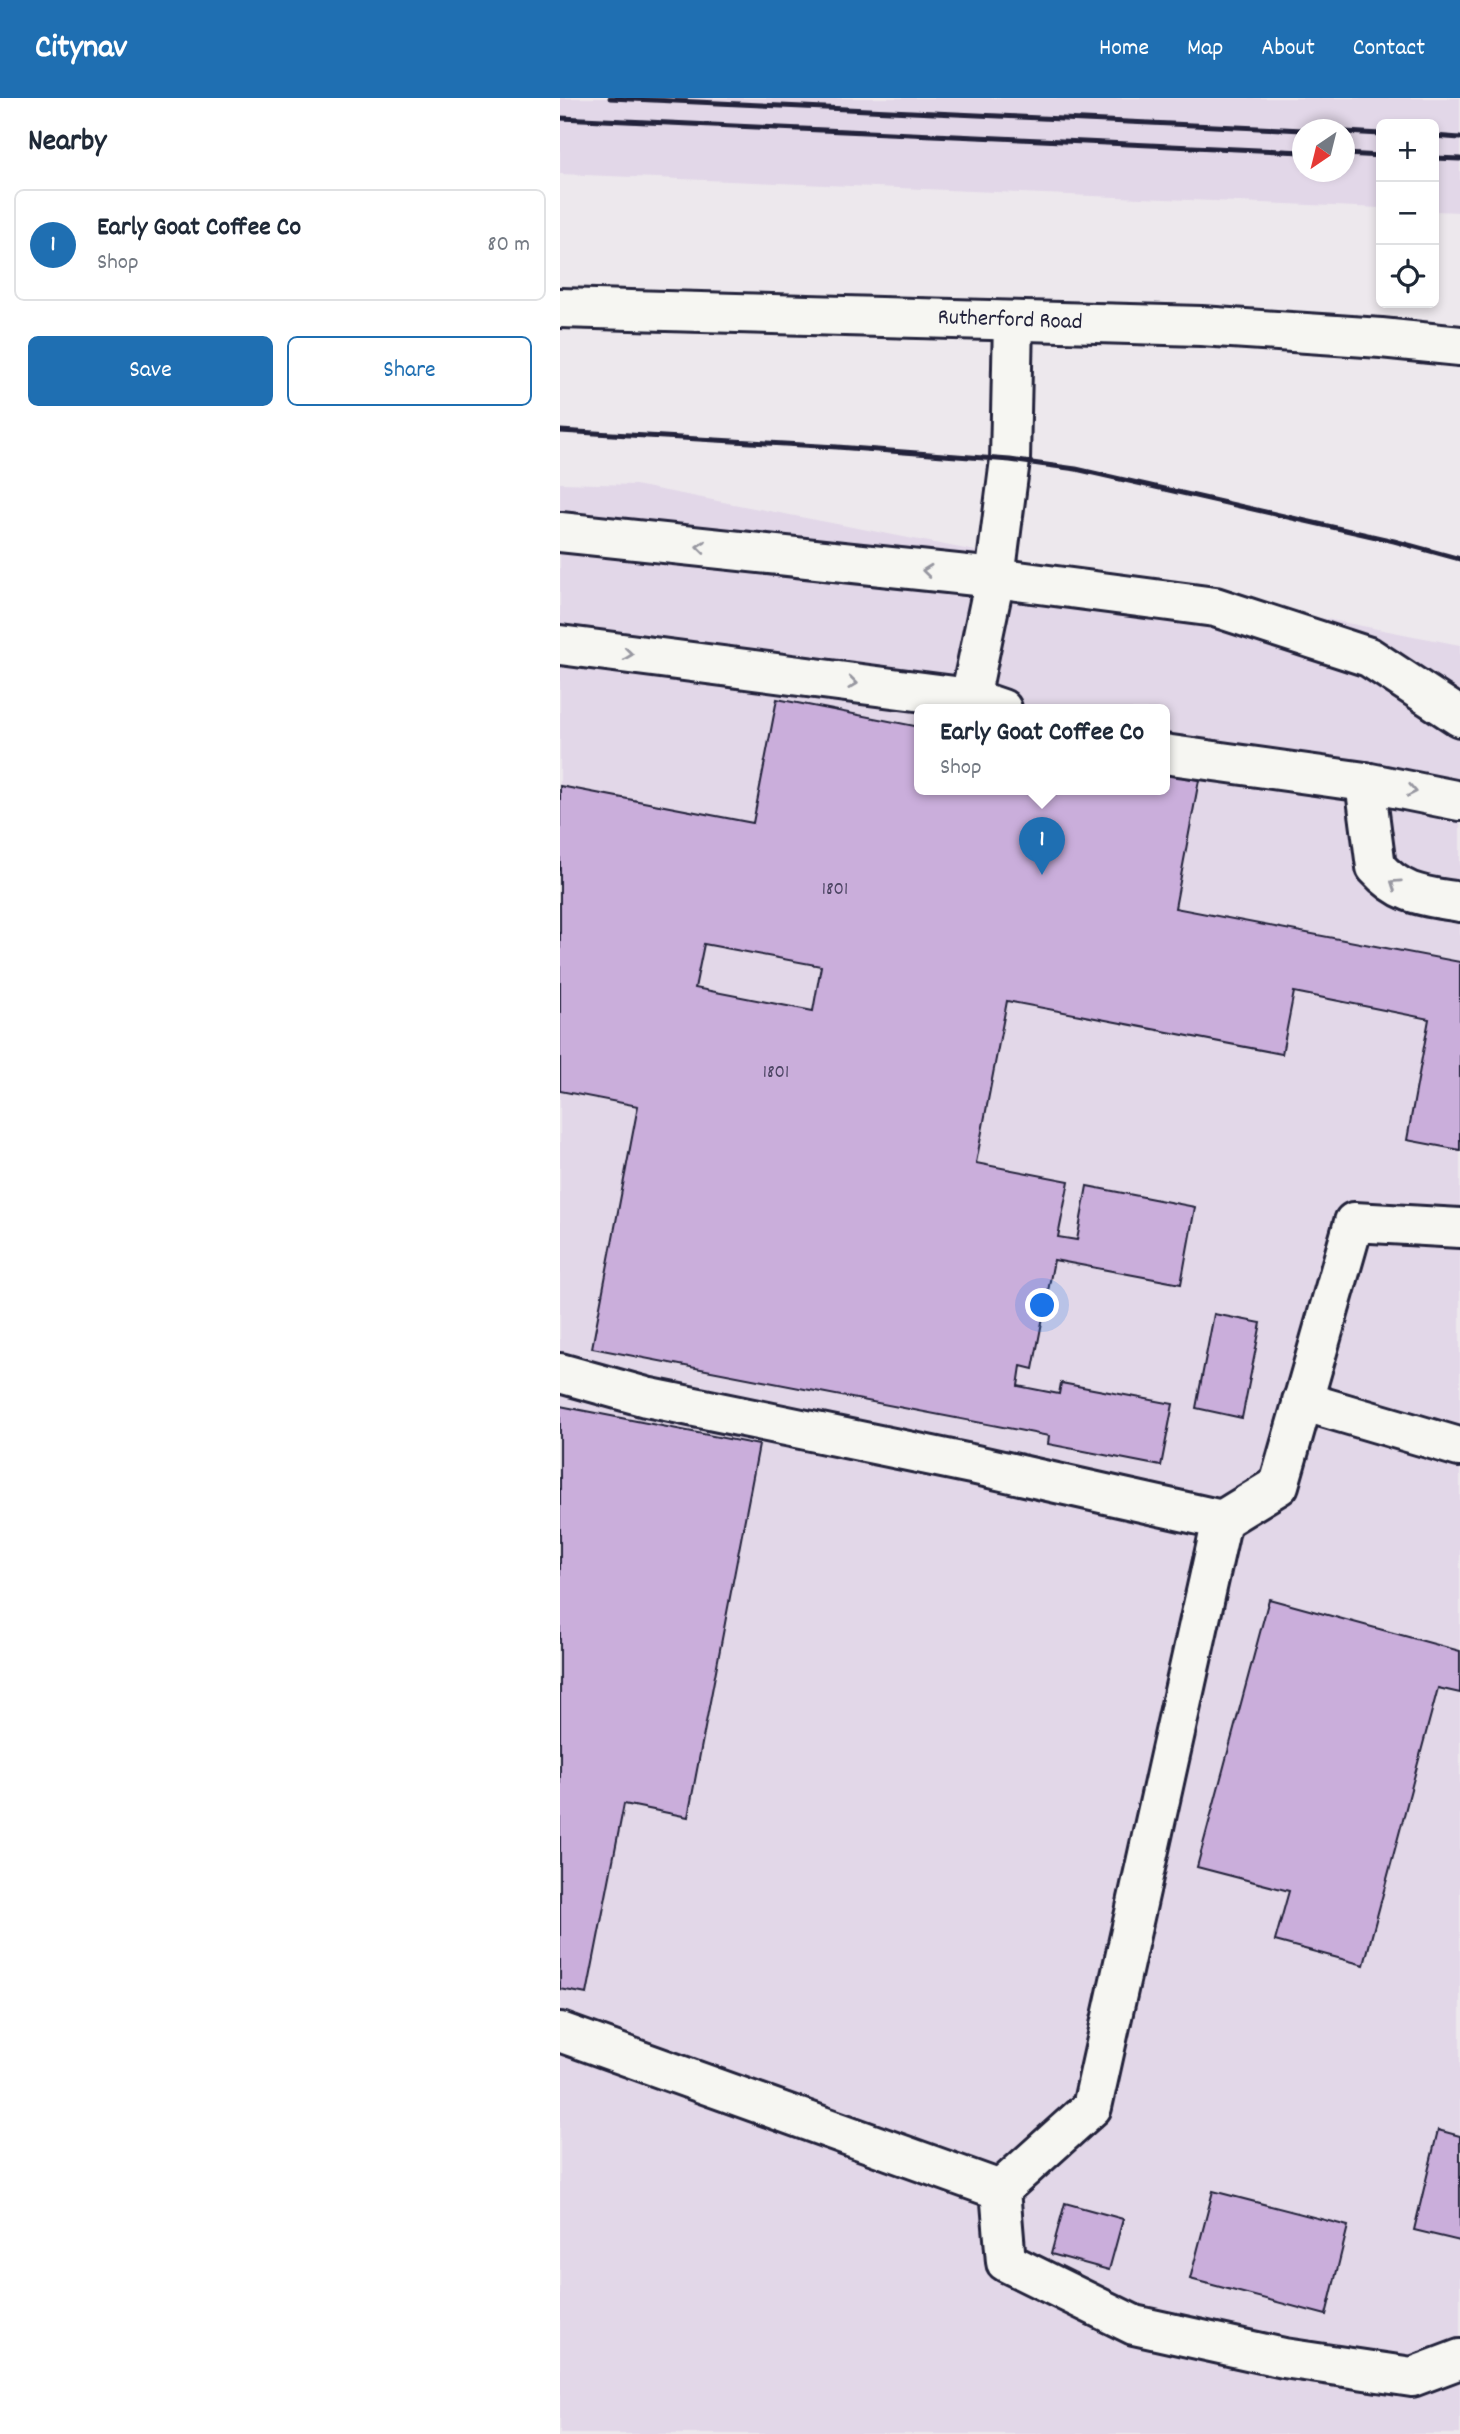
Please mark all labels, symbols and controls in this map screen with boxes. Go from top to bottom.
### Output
text: Citynav [35,26,127,73]
text: Home [1099,32,1149,66]
text: Map [1187,32,1223,66]
text: About [1261,32,1315,66]
text: Contact [1353,32,1425,66]
north arrow [1292,119,1355,182]
map controls [1376,119,1439,308]
button: + [1376,119,1439,182]
text: Nearby [28,122,106,165]
button: − [1376,182,1439,245]
text: Early Goat Coffee Co [97,210,301,247]
text: 1 [50,229,56,262]
text: 80 m [487,229,530,262]
button: locate [1376,245,1439,308]
text: Shop [97,247,139,280]
street label: Rutherford Road [937,302,1083,340]
button: Save [28,336,273,406]
button: Share [287,336,532,406]
one-way arrow [695,539,706,554]
one-way arrow [921,563,933,578]
one-way arrow [622,646,634,661]
one-way arrow [847,676,859,691]
popup [914,704,1170,795]
text: Early Goat Coffee Co [940,715,1144,752]
text: Shop [940,752,982,785]
one-way arrow [1406,783,1418,798]
pin: 1 [1019,817,1065,875]
house number: 1801 [822,877,848,904]
one-way arrow [1390,880,1403,892]
house number: 1801 [763,1060,789,1087]
your location [1025,1288,1059,1322]

